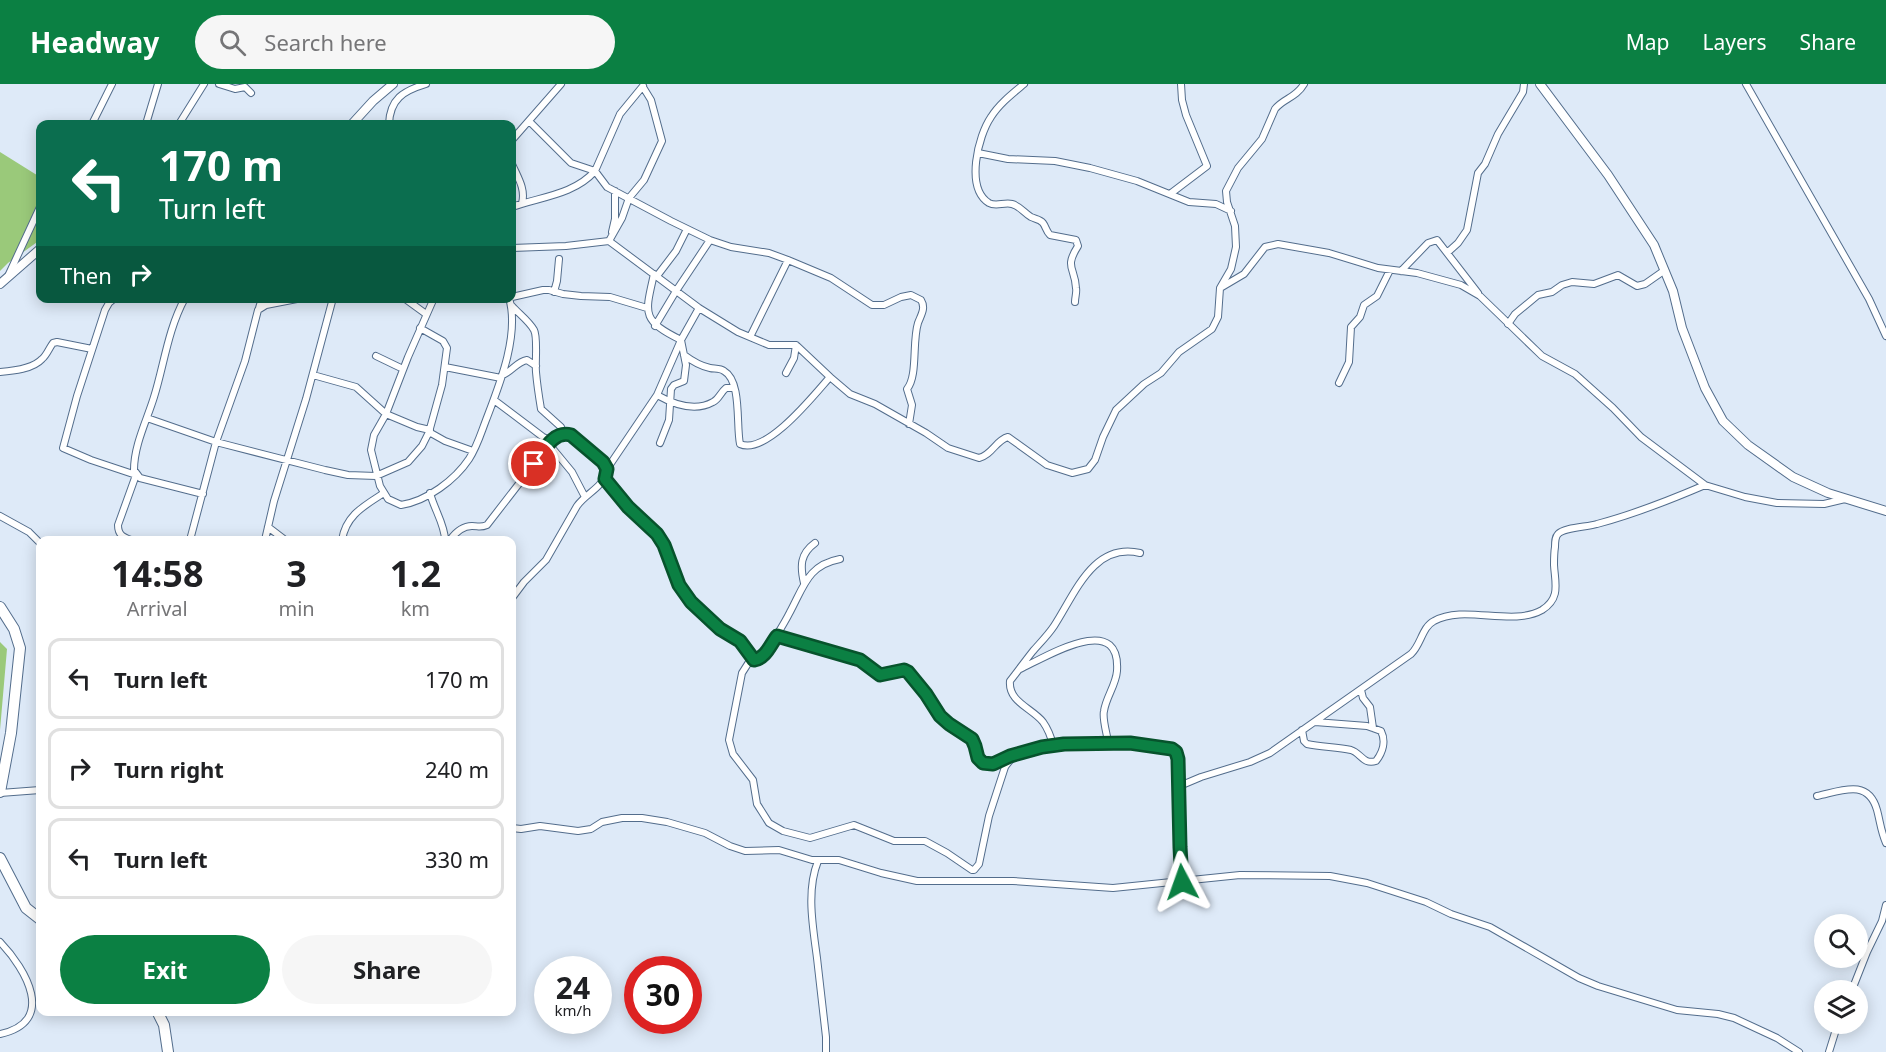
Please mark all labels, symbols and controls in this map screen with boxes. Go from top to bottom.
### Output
search box [195,15,615,69]
text: Headway [30,23,159,61]
icon: search [216,26,249,59]
text: Search here [264,27,387,57]
text: Map [1626,28,1670,56]
text: Layers [1703,28,1767,56]
text: Share [1800,28,1856,56]
text: 170 m [159,136,283,193]
icon: left [60,144,138,222]
text: Turn left [159,190,265,227]
icon: right [124,258,157,291]
text: Then [60,260,112,290]
pin [508,438,559,489]
icon: arrive [517,447,550,480]
text: 14:58 [111,549,203,598]
text: 3 [286,549,307,598]
text: 1.2 [390,549,441,598]
text: Arrival [127,595,188,622]
text: min [278,595,315,622]
text: km [401,595,430,622]
icon: left [63,662,96,695]
text: Turn left [114,664,208,694]
text: 170 m [425,664,489,694]
icon: right [63,752,96,785]
text: Turn right [114,754,224,784]
text: 240 m [425,754,489,784]
icon: left [63,842,96,875]
text: Turn left [114,844,208,874]
text: 330 m [425,844,489,874]
position arrow [1150,850,1214,914]
map controls [1814,914,1868,1034]
button: search [1814,914,1868,968]
button: Exit [60,935,270,1004]
button: Share [282,935,492,1004]
speed limit sign: 30 [624,956,702,1034]
text: 24 [556,967,590,1008]
button: layers [1814,980,1868,1034]
text: km/h [555,1000,591,1020]

